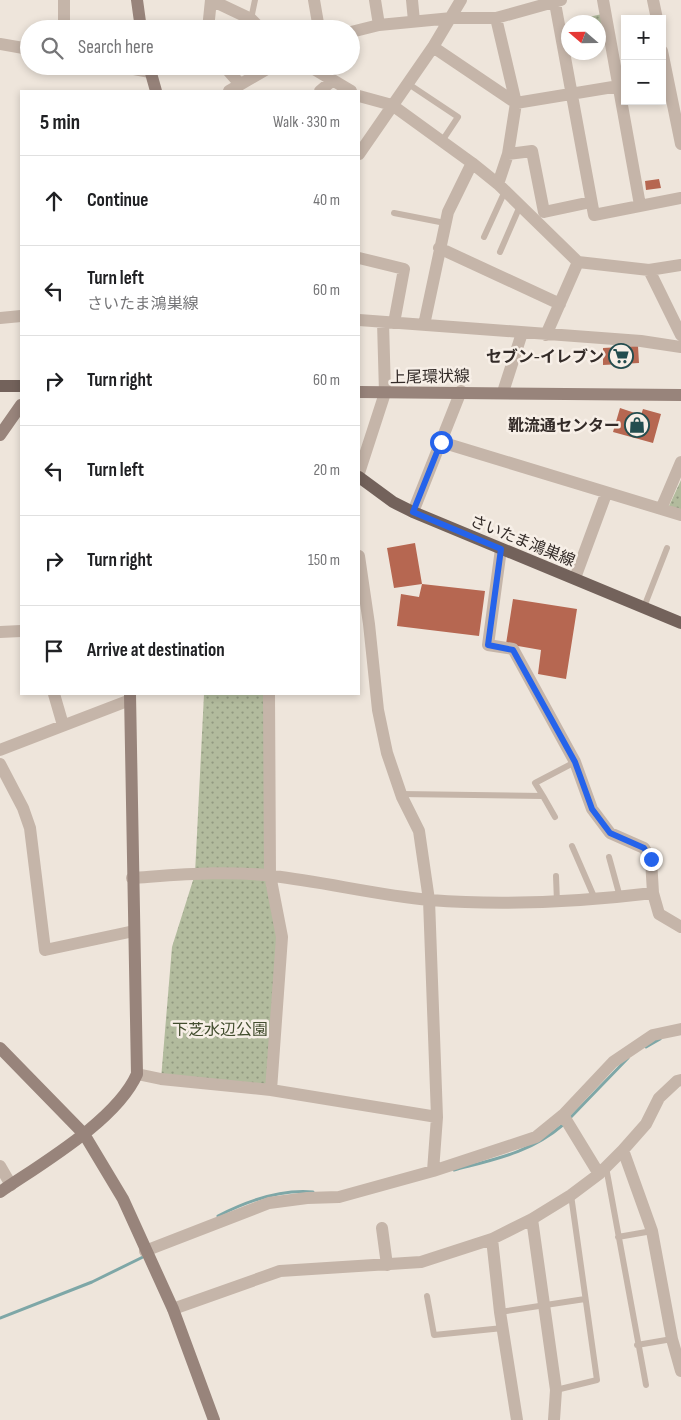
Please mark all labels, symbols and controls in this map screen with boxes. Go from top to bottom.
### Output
north arrow [561,15,606,60]
map controls [621,15,666,105]
button: + [621,15,666,60]
search box [20,20,360,75]
icon: search [38,34,66,62]
text: Search here [78,36,154,59]
button: − [621,60,666,105]
text: 5 min [40,110,80,135]
text: Walk · 330 m [273,113,340,132]
icon: ahead [40,187,68,215]
text: Continue [87,189,148,212]
text: 40 m [313,191,340,210]
text: Turn left [87,267,144,290]
icon: left [40,277,68,305]
text: 60 m [313,281,340,300]
text: さいたま鴻巣線 [87,295,199,314]
supermarket icon: セブン-イレブン [608,343,634,369]
place label: セブン-イレブン [486,348,604,367]
icon: right [40,367,68,395]
street label: 上尾環状線 [390,367,470,388]
text: Turn right [87,369,152,392]
text: 60 m [313,371,340,390]
shop icon: 靴流通センター [624,412,650,438]
place label: 靴流通センター [508,417,620,436]
route start [430,431,453,454]
icon: left [40,457,68,485]
text: Turn left [87,459,144,482]
text: 20 m [313,461,340,480]
street label: さいたま鴻巣線 [467,512,578,571]
icon: right [40,547,68,575]
text: Turn right [87,549,152,572]
text: 150 m [308,551,340,570]
icon: arrive [40,637,68,665]
text: Arrive at destination [87,639,225,662]
route end [640,848,663,871]
park label: 下芝水辺公園 [172,1021,268,1040]

